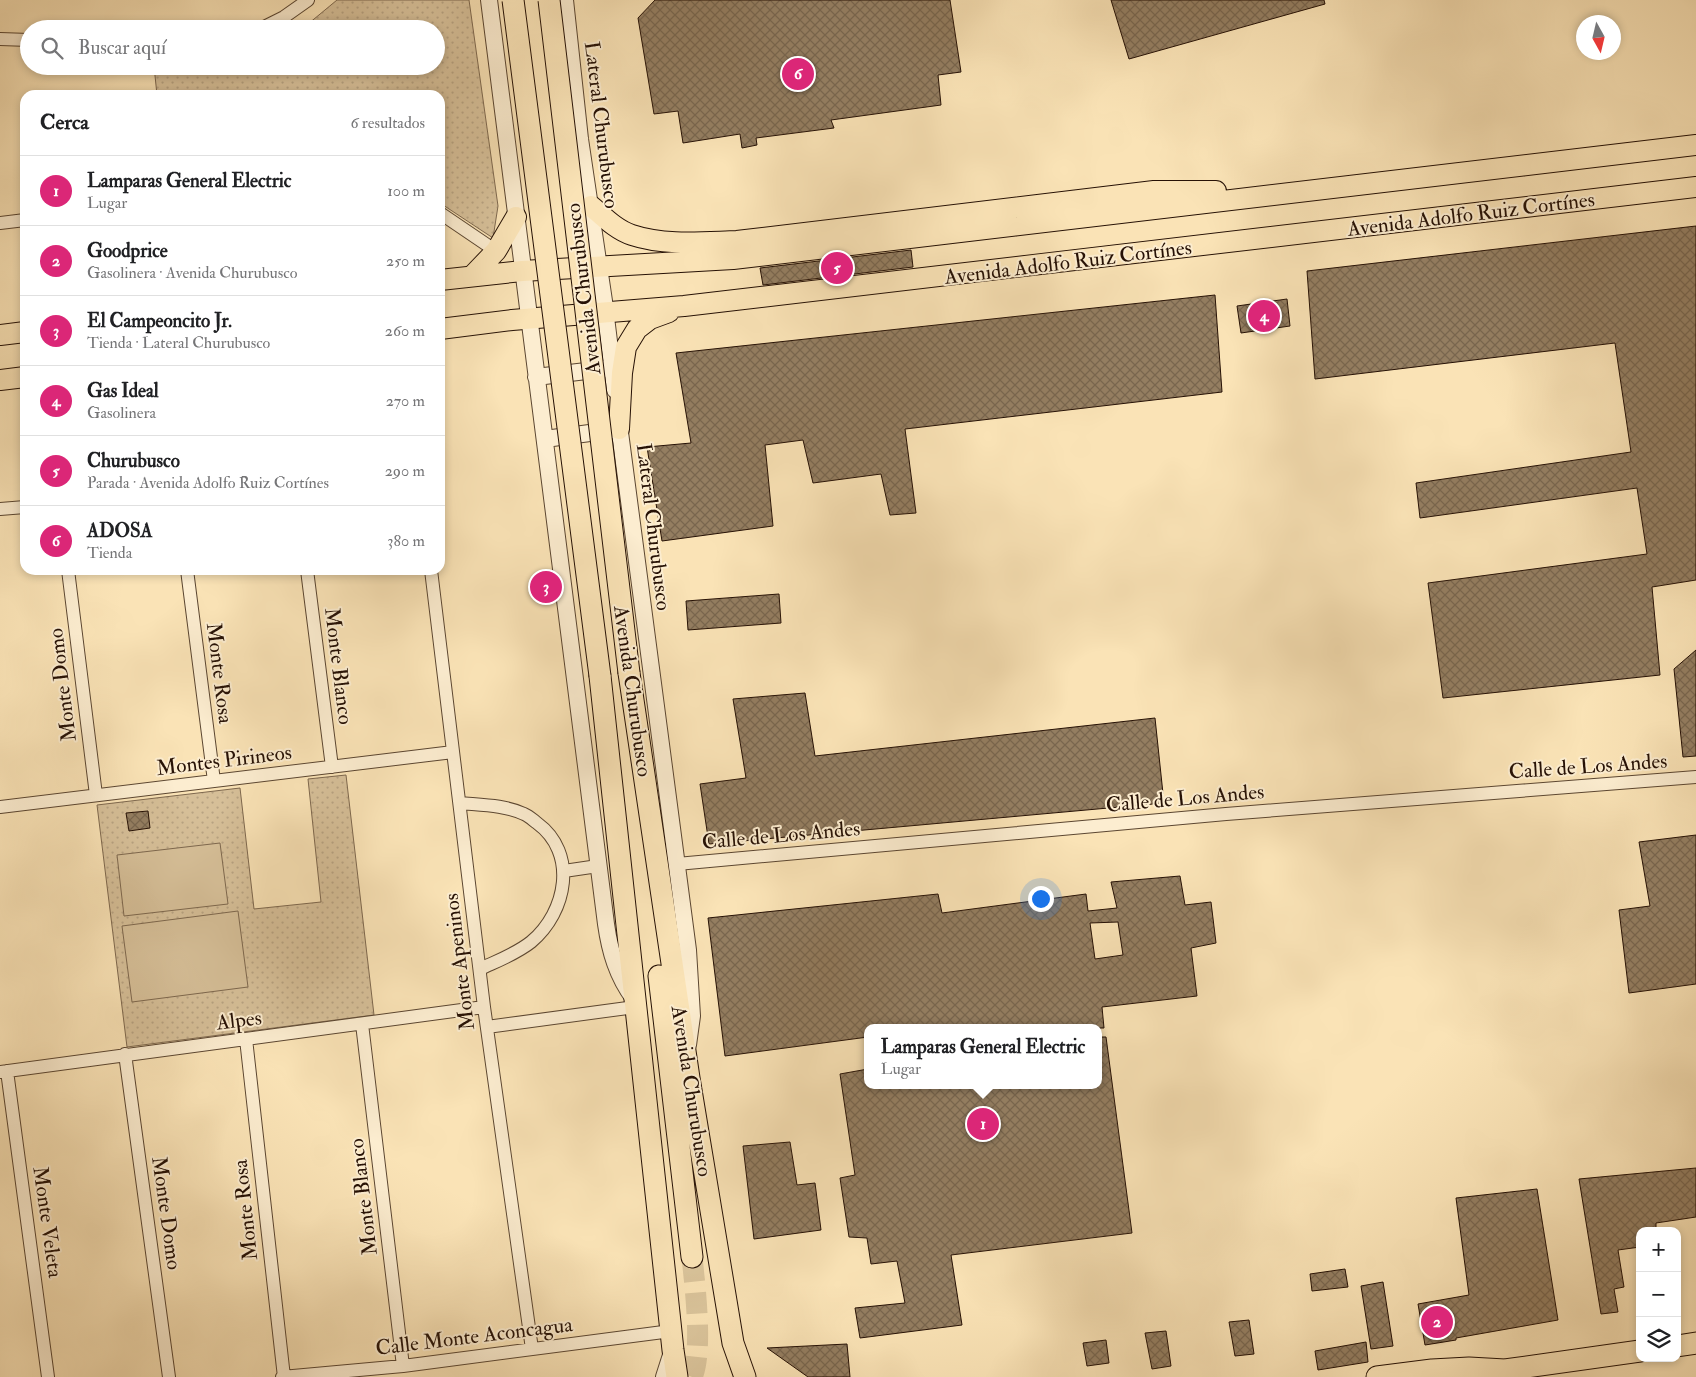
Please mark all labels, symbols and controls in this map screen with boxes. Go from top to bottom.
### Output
north arrow [1576,15,1621,60]
search box [20,20,445,75]
icon: search [38,34,66,62]
text: Buscar aquí [78,36,166,60]
street label: Lateral Churubusco [578,40,625,210]
pin: 6 [782,55,814,93]
text: Cerca [40,109,89,136]
text: 6 resultados [350,113,425,133]
text: Lamparas General Electric [87,169,291,193]
text: 1 [53,181,59,201]
text: 100 m [387,181,425,201]
street label: Avenida Adolfo Ruiz Cortínes [1345,186,1596,243]
text: Lugar [87,193,127,213]
street label: Avenida Churubusco [560,202,608,377]
street label: Avenida Adolfo Ruiz Cortínes [942,234,1193,291]
text: Goodprice [87,239,168,263]
pin: 5 [821,249,853,287]
text: 2 [52,251,60,271]
text: 250 m [386,251,425,271]
text: Gasolinera · Avenida Churubusco [87,263,297,283]
pin: 4 [1248,297,1280,335]
text: El Campeoncito Jr. [87,309,232,333]
text: 3 [53,321,59,341]
text: 260 m [385,321,425,341]
text: Tienda · Lateral Churubusco [87,333,270,353]
text: Gas Ideal [87,379,159,403]
text: 4 [52,391,60,411]
text: 270 m [386,391,425,411]
text: Gasolinera [87,403,156,423]
street label: Lateral Churubusco [630,442,677,612]
text: Churubusco [87,449,180,473]
text: 5 [52,461,60,481]
text: 290 m [385,461,425,481]
text: Parada · Avenida Adolfo Ruiz Cortínes [87,473,329,493]
text: ADOSA [87,519,153,543]
text: 6 [52,531,60,551]
text: 380 m [387,531,425,551]
text: Tienda [87,543,132,563]
pin: 3 [530,568,562,606]
street label: Avenida Churubusco [607,603,658,778]
street label: Monte Blanco [318,606,359,726]
street label: Monte Rosa [200,621,239,725]
street label: Monte Domo [42,627,83,743]
street label: Montes Pirineos [155,739,293,782]
street label: Calle de Los Andes [1508,747,1668,786]
street label: Calle de Los Andes [1105,778,1265,819]
street label: Calle de Los Andes [701,815,861,856]
your location [1028,886,1054,912]
street label: Monte Apeninos [438,892,481,1032]
street label: Avenida Churubusco [665,1003,718,1178]
street label: Alpes [214,1004,263,1037]
popup [864,1024,1102,1089]
text: Lamparas General Electric [881,1035,1085,1059]
text: Lugar [881,1059,921,1079]
pin: 1 [967,1105,999,1143]
street label: Monte Blanco [343,1137,384,1257]
street label: Monte Domo [145,1155,188,1272]
street label: Monte Rosa [227,1158,264,1262]
street label: Monte Veleta [26,1165,69,1280]
map controls [1636,1227,1681,1362]
button: + [1636,1227,1681,1272]
button: − [1636,1272,1681,1317]
pin: 2 [1421,1303,1453,1341]
street label: Calle Monte Aconcagua [374,1311,574,1362]
button: layers [1636,1317,1681,1362]

